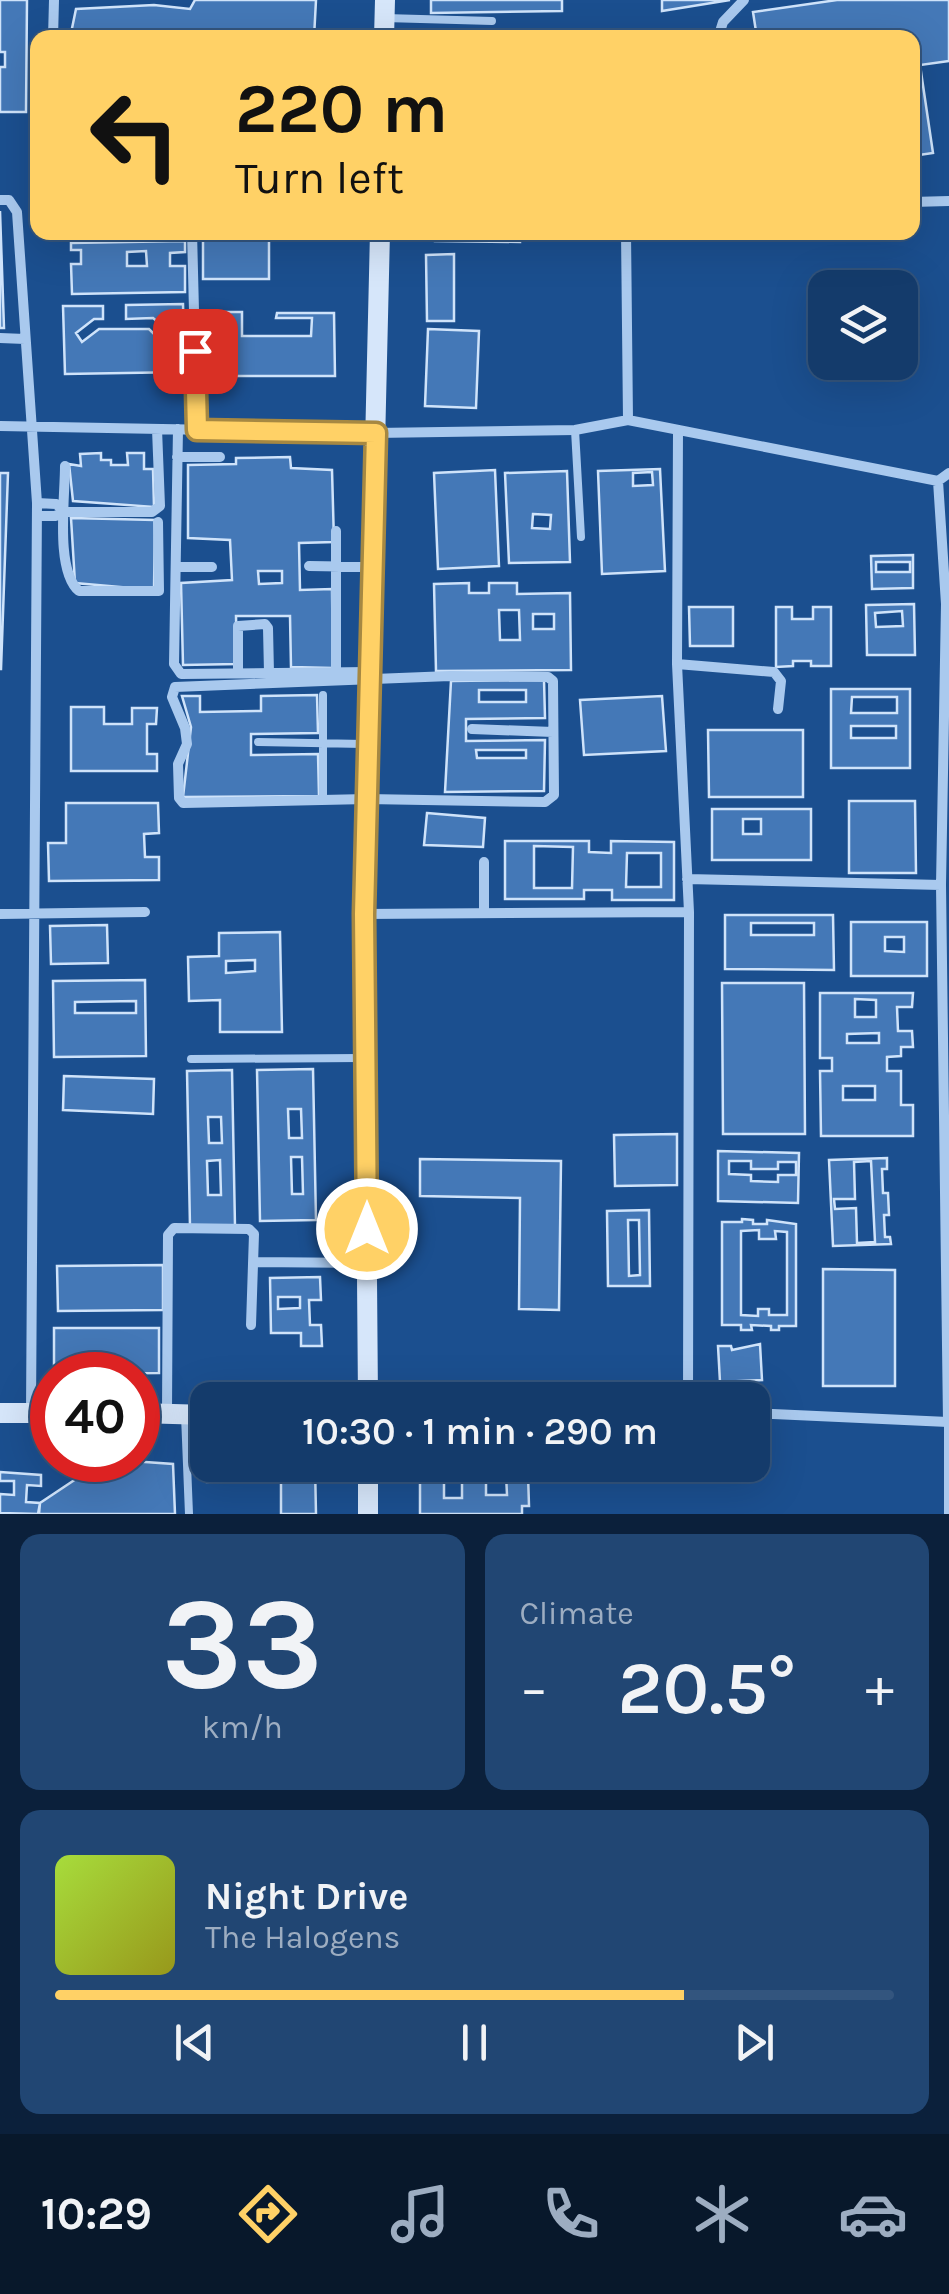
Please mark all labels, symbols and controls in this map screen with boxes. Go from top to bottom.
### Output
text: 220 m [235,68,448,150]
icon: left [70,70,200,200]
text: Turn left [235,152,404,204]
map controls [808,270,918,380]
button: layers [808,270,918,380]
pin [153,309,238,394]
icon: arrive [168,324,223,379]
position arrow [315,1177,419,1281]
speed limit sign: 40 [30,1352,160,1482]
text: 10:30 · 1 min · 290 m [302,1409,658,1454]
text: 33 [161,1568,323,1720]
text: Climate [520,1595,634,1632]
text: 20.5° [618,1644,796,1732]
text: − [520,1656,548,1720]
text: + [865,1656,894,1720]
text: km/h [202,1709,283,1746]
text: Night Drive [205,1874,408,1919]
text: The Halogens [205,1919,400,1956]
icon: previous [167,2015,222,2070]
icon: pause [447,2015,502,2070]
icon: next [727,2015,782,2070]
icon: directions [233,2179,303,2249]
icon: music [385,2179,455,2249]
icon: phone [536,2179,606,2249]
icon: climate [687,2179,757,2249]
icon: car [838,2179,908,2249]
text: 10:29 [41,2188,152,2240]

